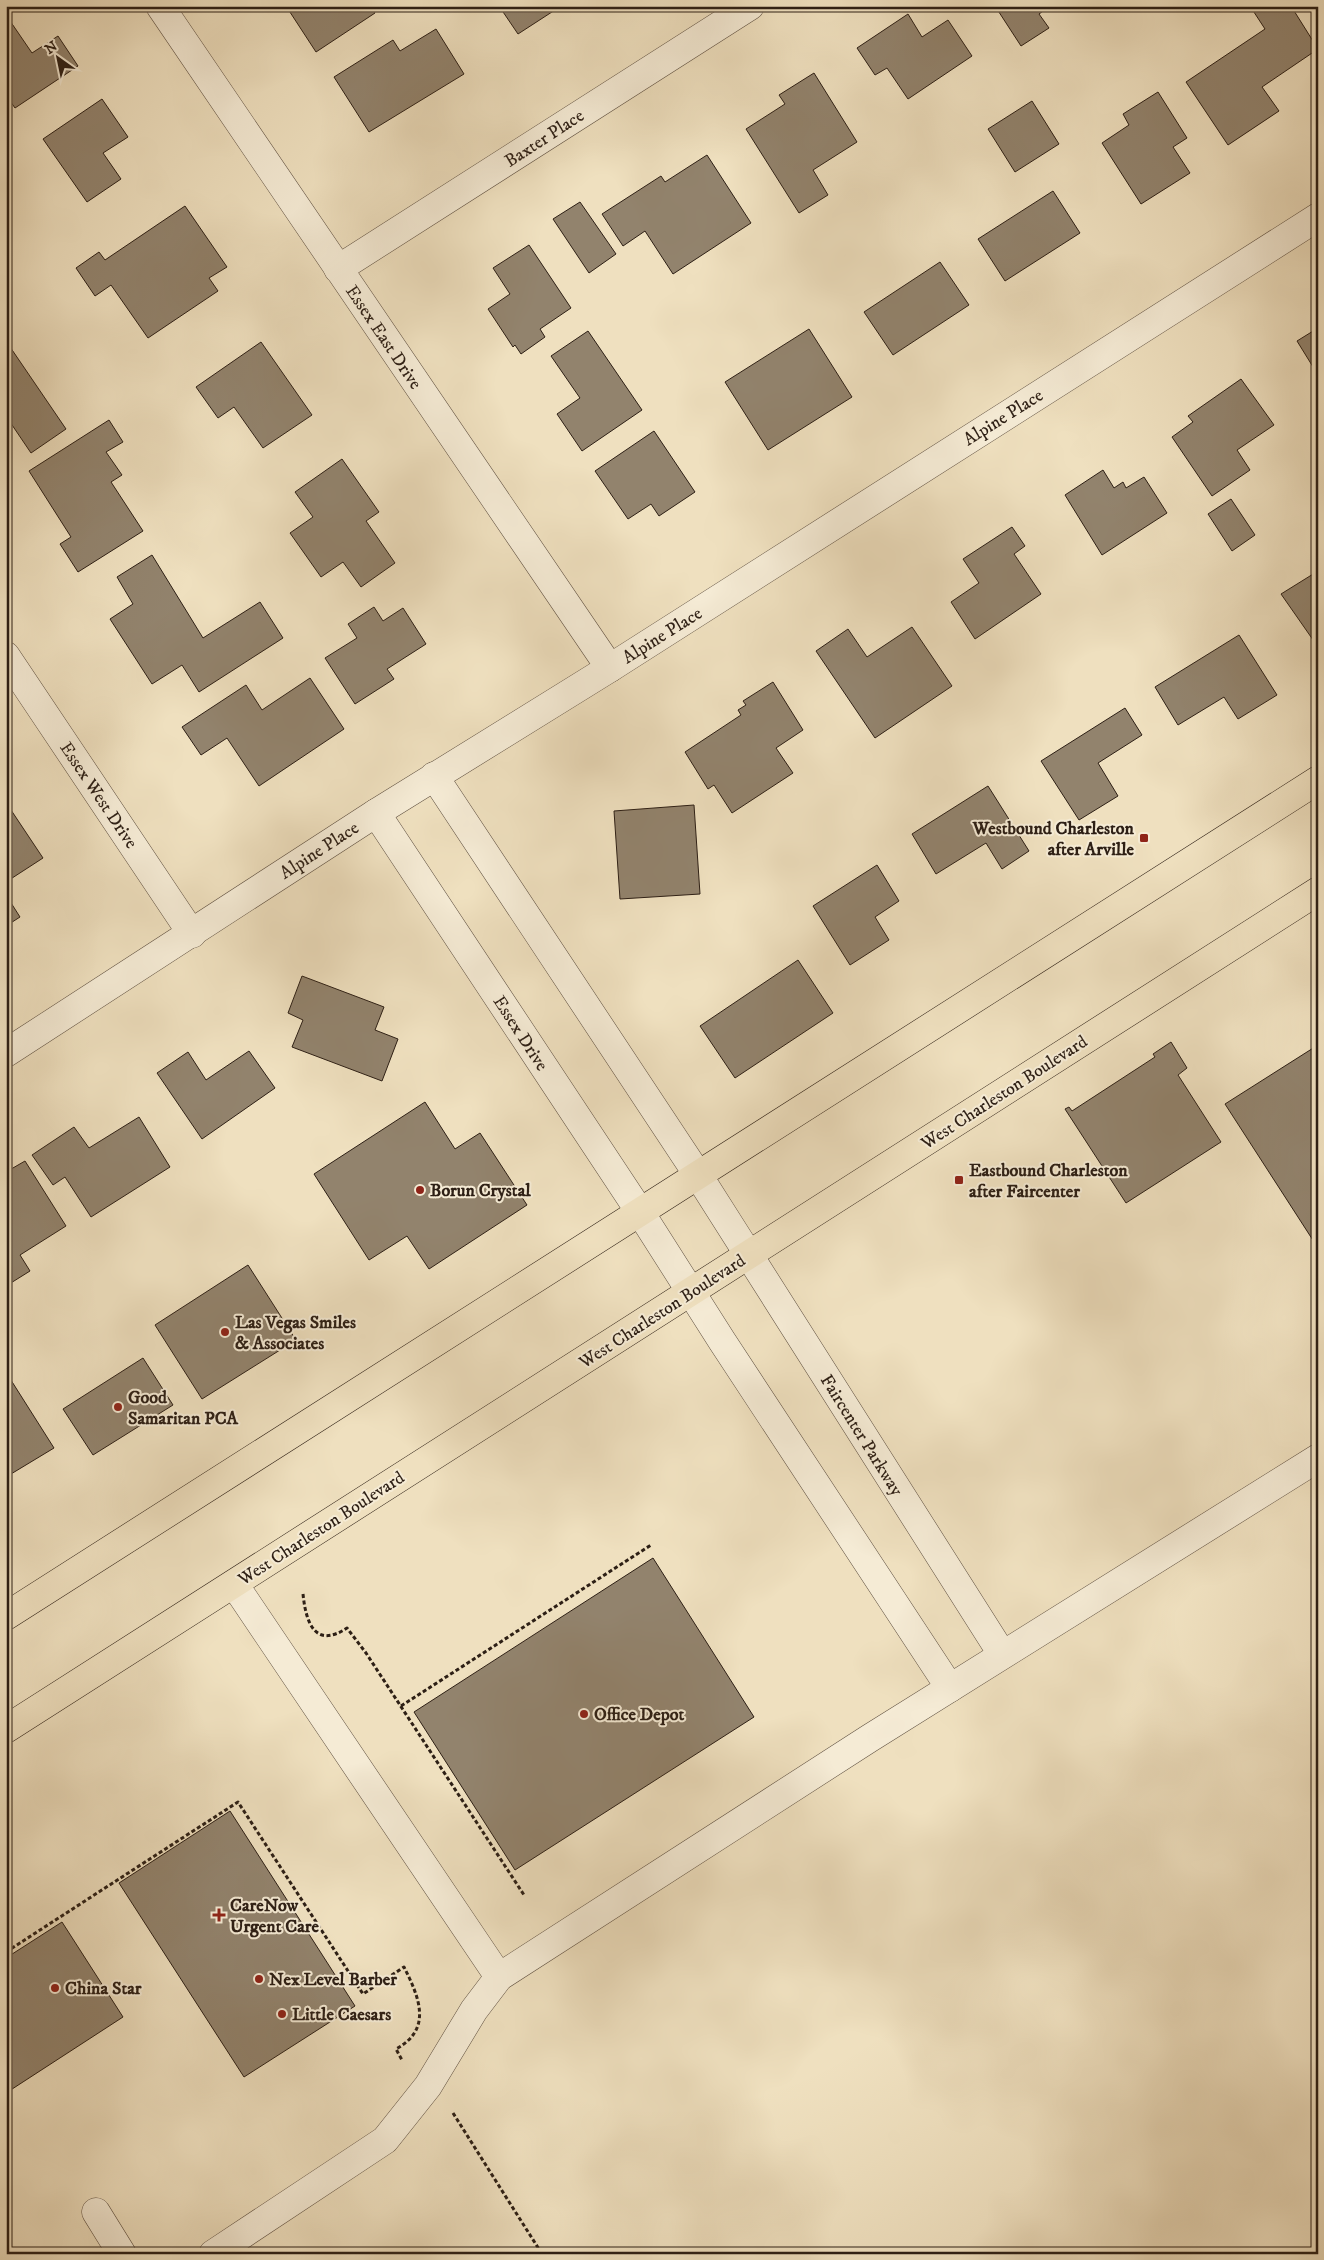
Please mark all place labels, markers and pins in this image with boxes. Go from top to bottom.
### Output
place label: Westbound Charleston after Arville [972,818,1135,861]
marker: Westbound Charleston after Arville [1138,832,1150,844]
place label: Eastbound Charleston after Faircenter [969,1160,1128,1203]
marker: Eastbound Charleston after Faircenter [953,1174,965,1186]
place label: Borun Crystal [430,1180,531,1202]
marker: Borun Crystal [414,1184,426,1196]
place label: Las Vegas Smiles & Associates [235,1312,356,1355]
marker: Las Vegas Smiles & Associates [219,1326,231,1338]
place label: Good Samaritan PCA [128,1387,239,1430]
marker: Good Samaritan PCA [112,1401,124,1413]
place label: Office Depot [594,1704,684,1726]
marker: Office Depot [578,1708,590,1720]
place label: CareNow Urgent Care [230,1895,320,1938]
marker: CareNow Urgent Care [212,1908,226,1922]
place label: Nex Level Barber [269,1969,397,1991]
marker: Nex Level Barber [253,1973,265,1985]
place label: China Star [65,1978,142,2000]
marker: China Star [49,1982,61,1994]
place label: Little Caesars [292,2004,391,2026]
marker: Little Caesars [276,2008,288,2020]

